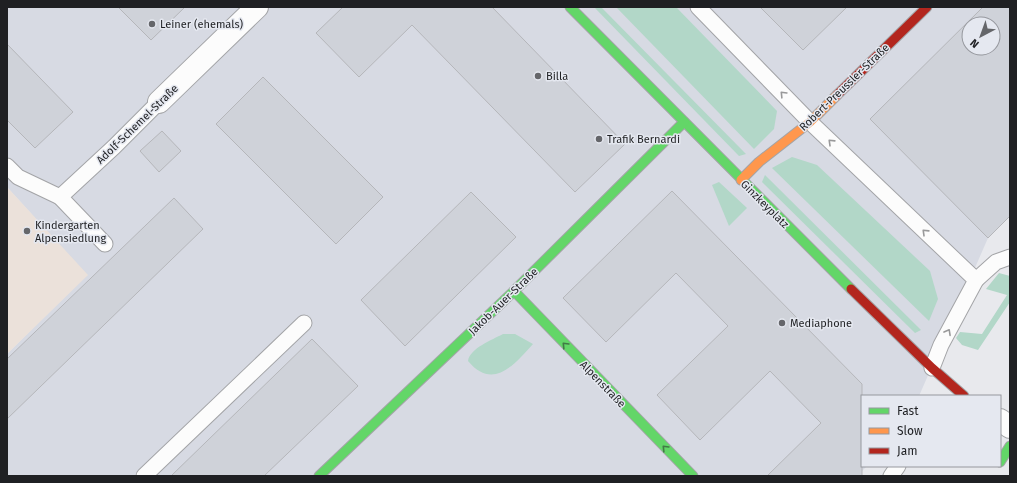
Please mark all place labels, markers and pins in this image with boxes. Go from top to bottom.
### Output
place label: Leiner (ehemals) [160,18,244,31]
marker: Leiner (ehemals) [147,19,157,29]
place label: Billa [546,70,568,83]
marker: Billa [533,71,543,81]
place label: Trafik Bernardi [607,133,680,146]
marker: Trafik Bernardi [594,134,604,144]
place label: Kindergarten Alpensiedlung [35,219,106,245]
marker: Kindergarten Alpensiedlung [22,226,32,236]
place label: Mediaphone [790,317,852,330]
marker: Mediaphone [777,318,787,328]

